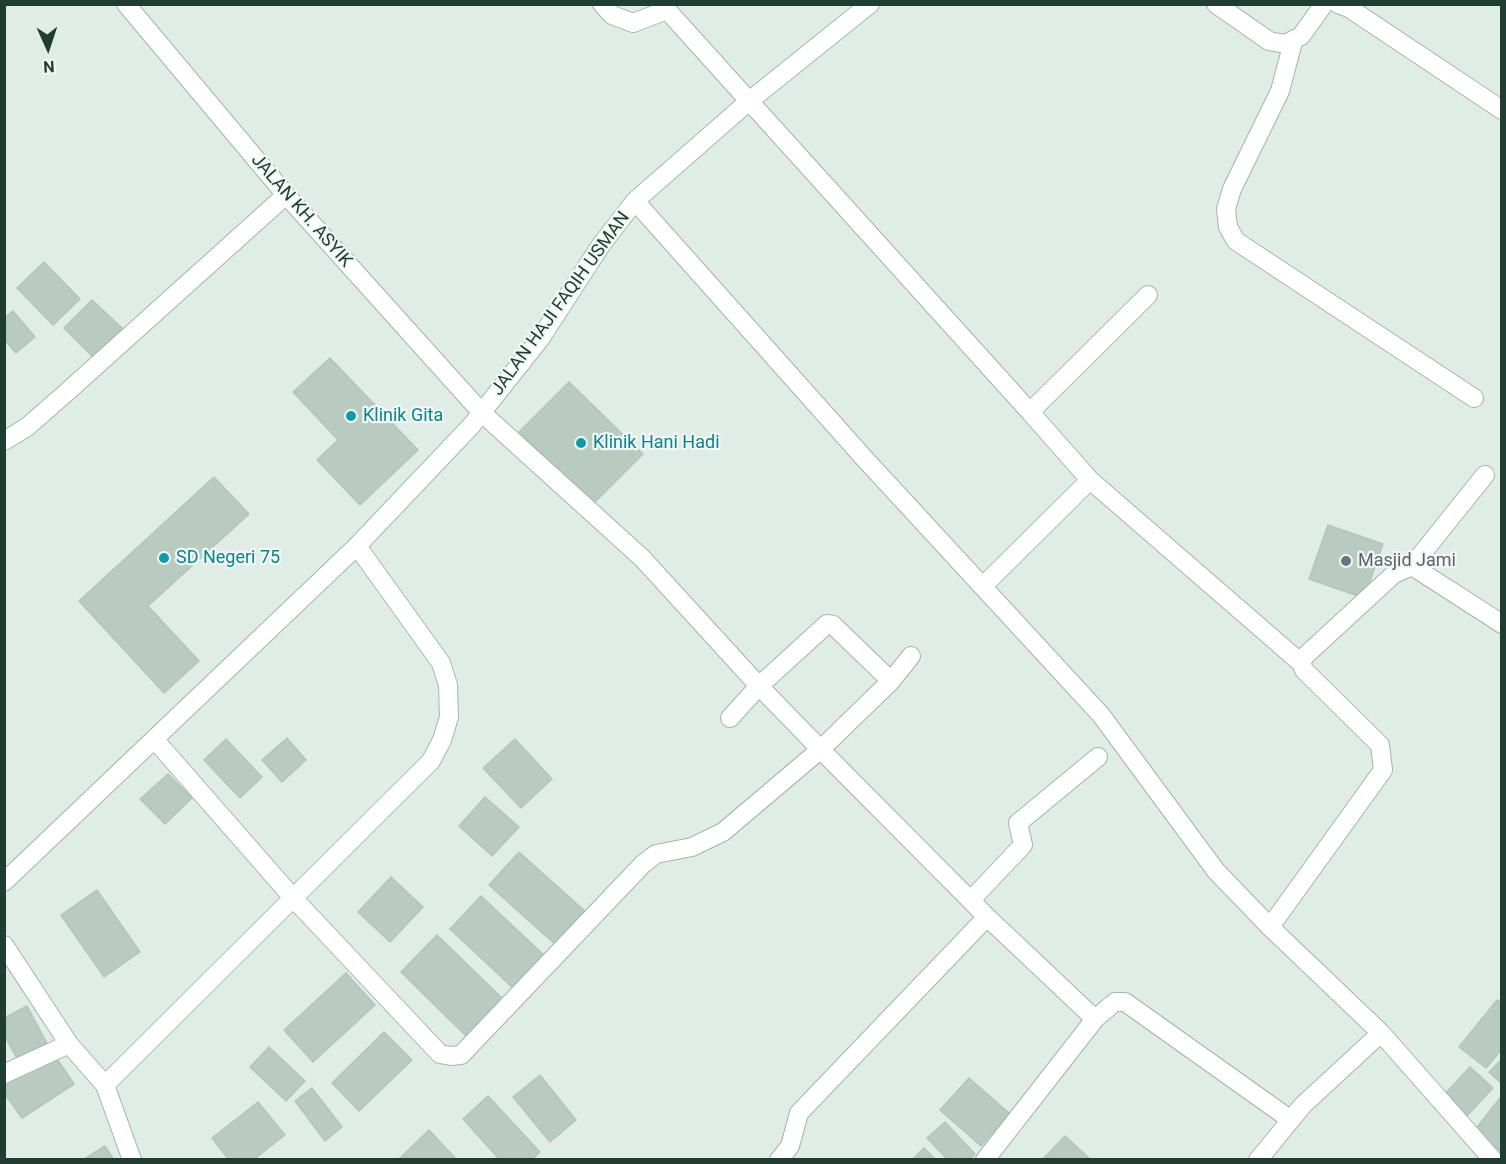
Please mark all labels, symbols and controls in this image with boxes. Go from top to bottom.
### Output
north arrow [18,18,78,78]
text: N [43,57,55,76]
street label: JALAN KH. ASYIK [246,150,356,272]
street label: JALAN HAJI FAQIH USMAN [487,208,635,400]
place label: Klinik Gita [363,405,443,427]
marker: Klinik Gita [344,409,358,423]
place label: Klinik Hani Hadi [593,432,720,454]
marker: Klinik Hani Hadi [574,436,588,450]
place label: SD Negeri 75 [176,547,280,569]
place label: Masjid Jami [1358,550,1456,572]
marker: SD Negeri 75 [157,551,171,565]
marker: Masjid Jami [1339,554,1353,568]

